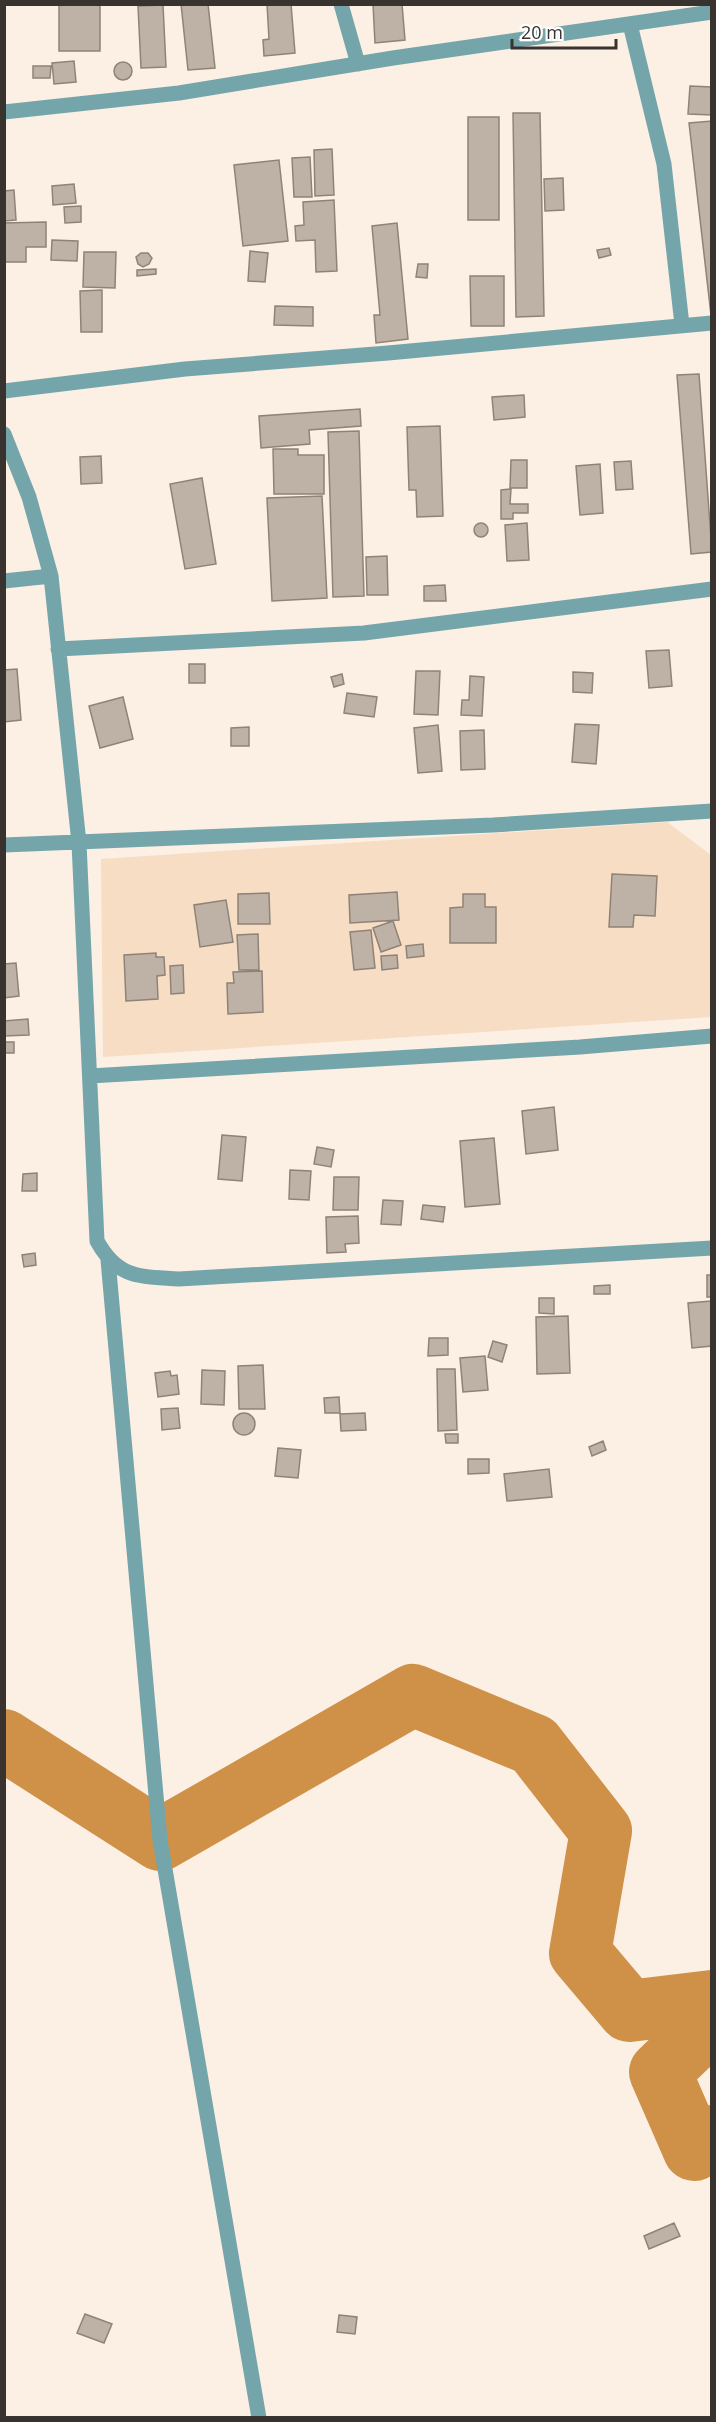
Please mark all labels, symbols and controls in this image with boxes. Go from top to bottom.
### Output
scale bar [512,12,616,50]
text: 20 m [521,20,563,44]

